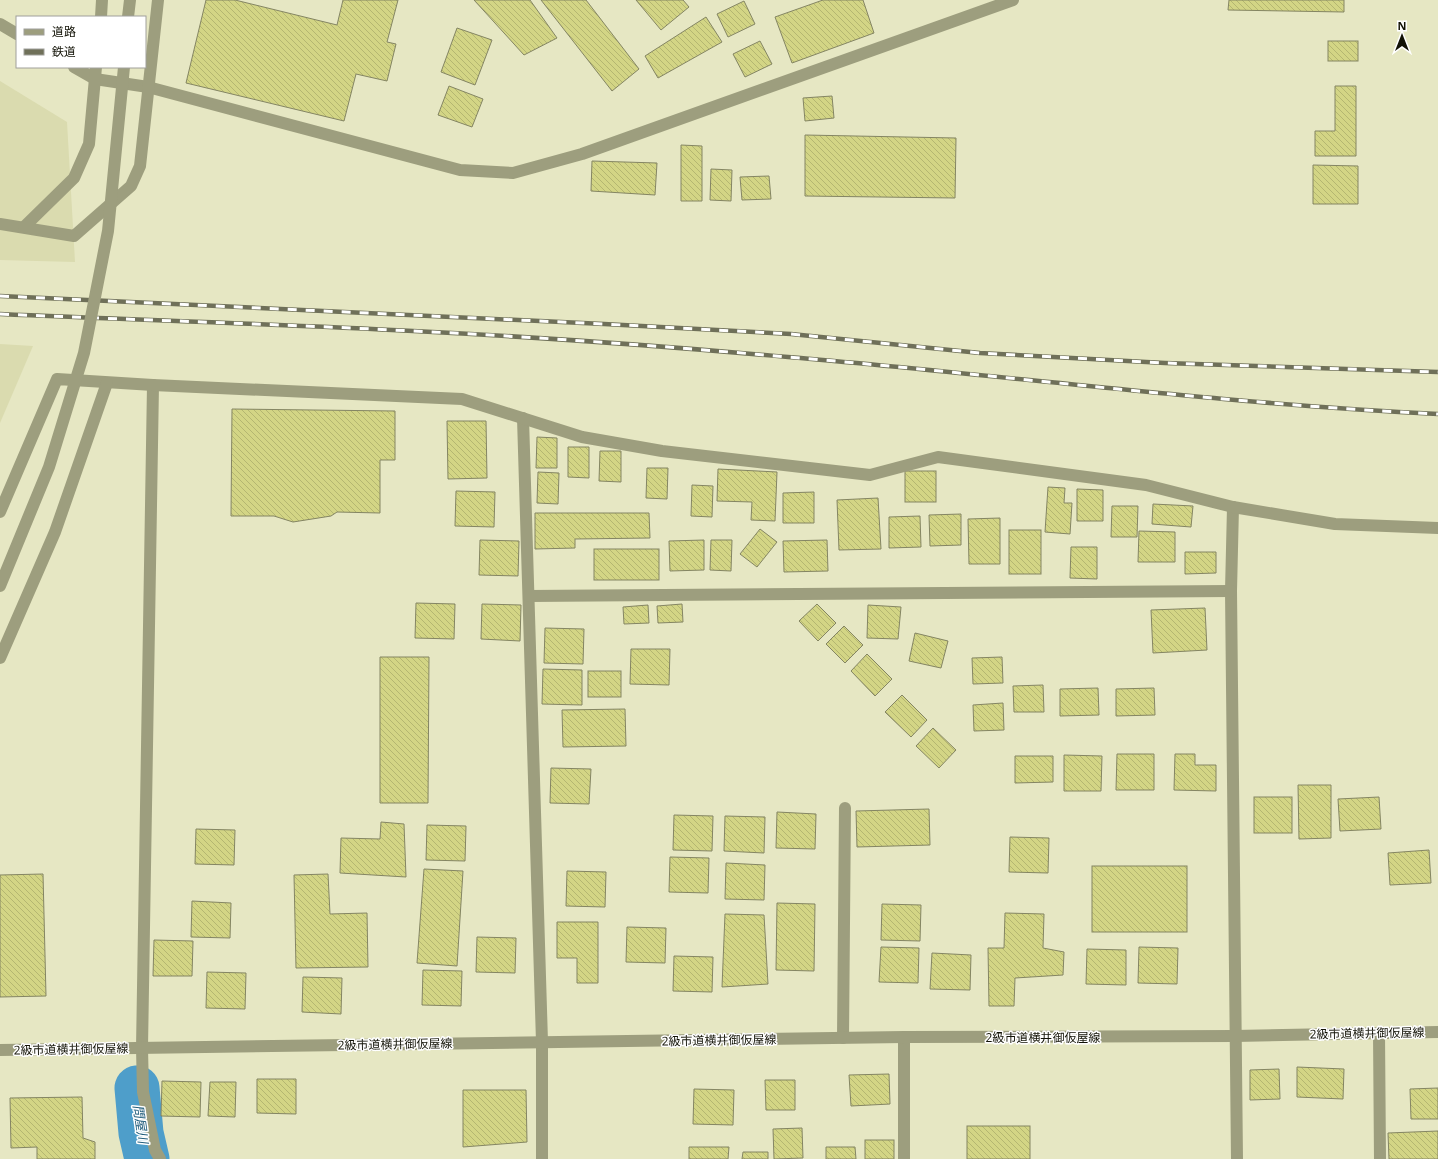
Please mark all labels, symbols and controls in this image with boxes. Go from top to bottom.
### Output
legend [16,16,146,68]
north arrow [1382,16,1422,56]
text: N [1398,18,1406,33]
text: 道路 [52,23,76,40]
text: 鉄道 [52,43,76,60]
street label: 2級市道横井御仮屋線 [1309,1023,1425,1043]
street label: 2級市道横井御仮屋線 [986,1029,1100,1046]
street label: 2級市道横井御仮屋線 [661,1030,777,1050]
street label: 2級市道横井御仮屋線 [337,1034,453,1054]
street label: 2級市道横井御仮屋線 [13,1039,129,1059]
water label: 問屋川 [129,1103,153,1147]

